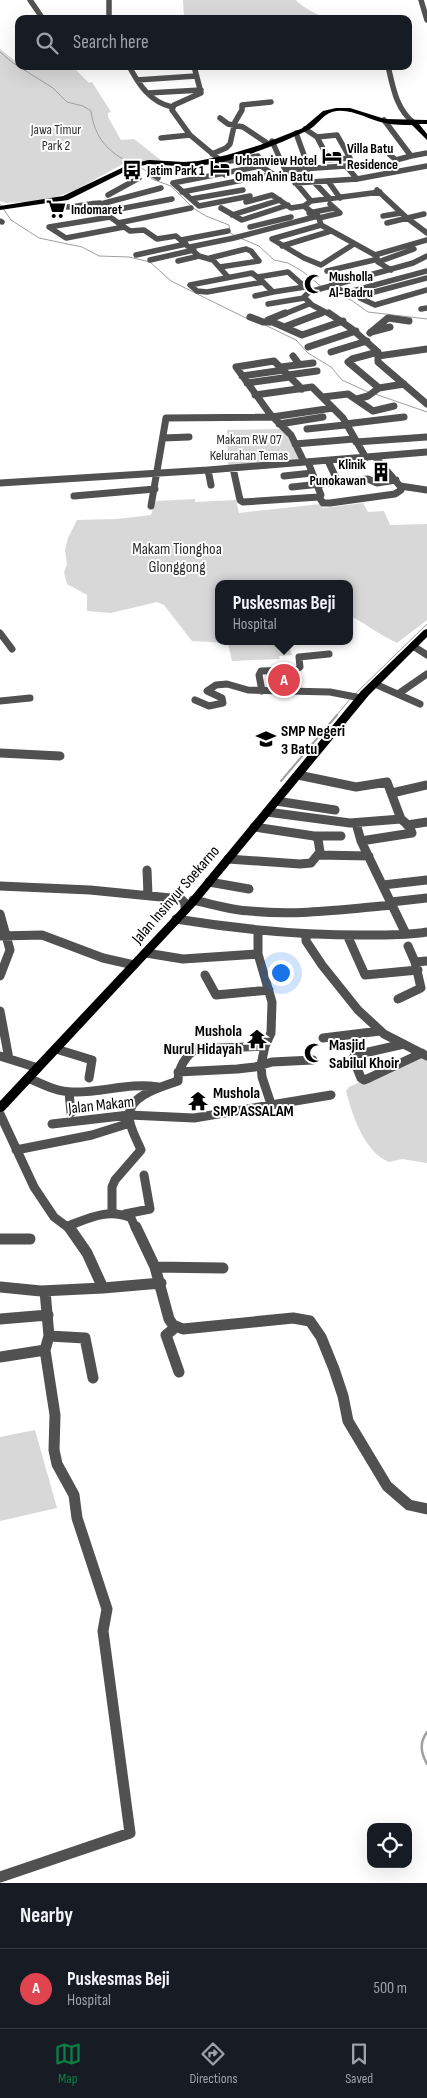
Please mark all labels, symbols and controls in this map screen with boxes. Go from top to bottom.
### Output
search box [15,15,412,70]
icon: search [33,29,61,57]
text: Search here [73,31,149,54]
park label: Jawa Timur Park 2 [30,121,81,154]
place label: Villa Batu Residence [347,140,398,173]
hotel icon: Villa Batu Residence [321,145,343,167]
place label: Urbanview Hotel Omah Anin Batu [235,152,317,185]
hotel icon: Urbanview Hotel Omah Anin Batu [209,157,231,179]
bus stop icon: Jatim Park 1 [121,159,143,181]
place label: Jatim Park 1 [146,162,205,179]
supermarket icon: Indomaret [45,198,67,220]
place label: Indomaret [71,201,123,218]
place label: Musholla Al-Badru [328,268,373,301]
mosque icon: Musholla Al-Badru [303,273,325,295]
park label: Makam RW 07 Kelurahan Temas [210,431,288,464]
place label: Klinik Punokawan [309,456,366,489]
building icon: Klinik Punokawan [370,461,392,483]
park label: Makam Tionghoa Glonggong [132,540,222,577]
popup [215,580,353,645]
text: Puskesmas Beji [233,592,335,615]
text: Hospital [233,615,277,634]
pin: A [268,661,300,699]
place label: SMP Negeri 3 Batu [281,722,345,759]
school or university icon: SMP Negeri 3 Batu [255,728,277,750]
street label: Jalan Insinyur Soekarno [128,842,224,949]
your location [268,960,294,986]
place label: Mushola Nurul Hidayah [163,1022,242,1059]
temple icon: Mushola Nurul Hidayah [246,1028,268,1050]
place label: Masjid Sabilul Khoir [329,1036,399,1073]
mosque icon: Masjid Sabilul Khoir [303,1042,325,1064]
place label: Mushola SMP ASSALAM [213,1084,294,1121]
temple icon: Mushola SMP ASSALAM [187,1090,209,1112]
street label: Jalan Makam [66,1093,135,1119]
map controls [367,1823,412,1868]
button: locate [367,1823,412,1868]
text: Nearby [20,1903,73,1928]
text: Puskesmas Beji [67,1968,170,1991]
text: A [32,1979,40,1998]
text: 500 m [373,1979,407,1998]
text: Hospital [67,1991,111,2010]
tab: Map [54,2040,82,2087]
tab: Directions [189,2040,238,2087]
tab: Saved [345,2040,373,2087]

